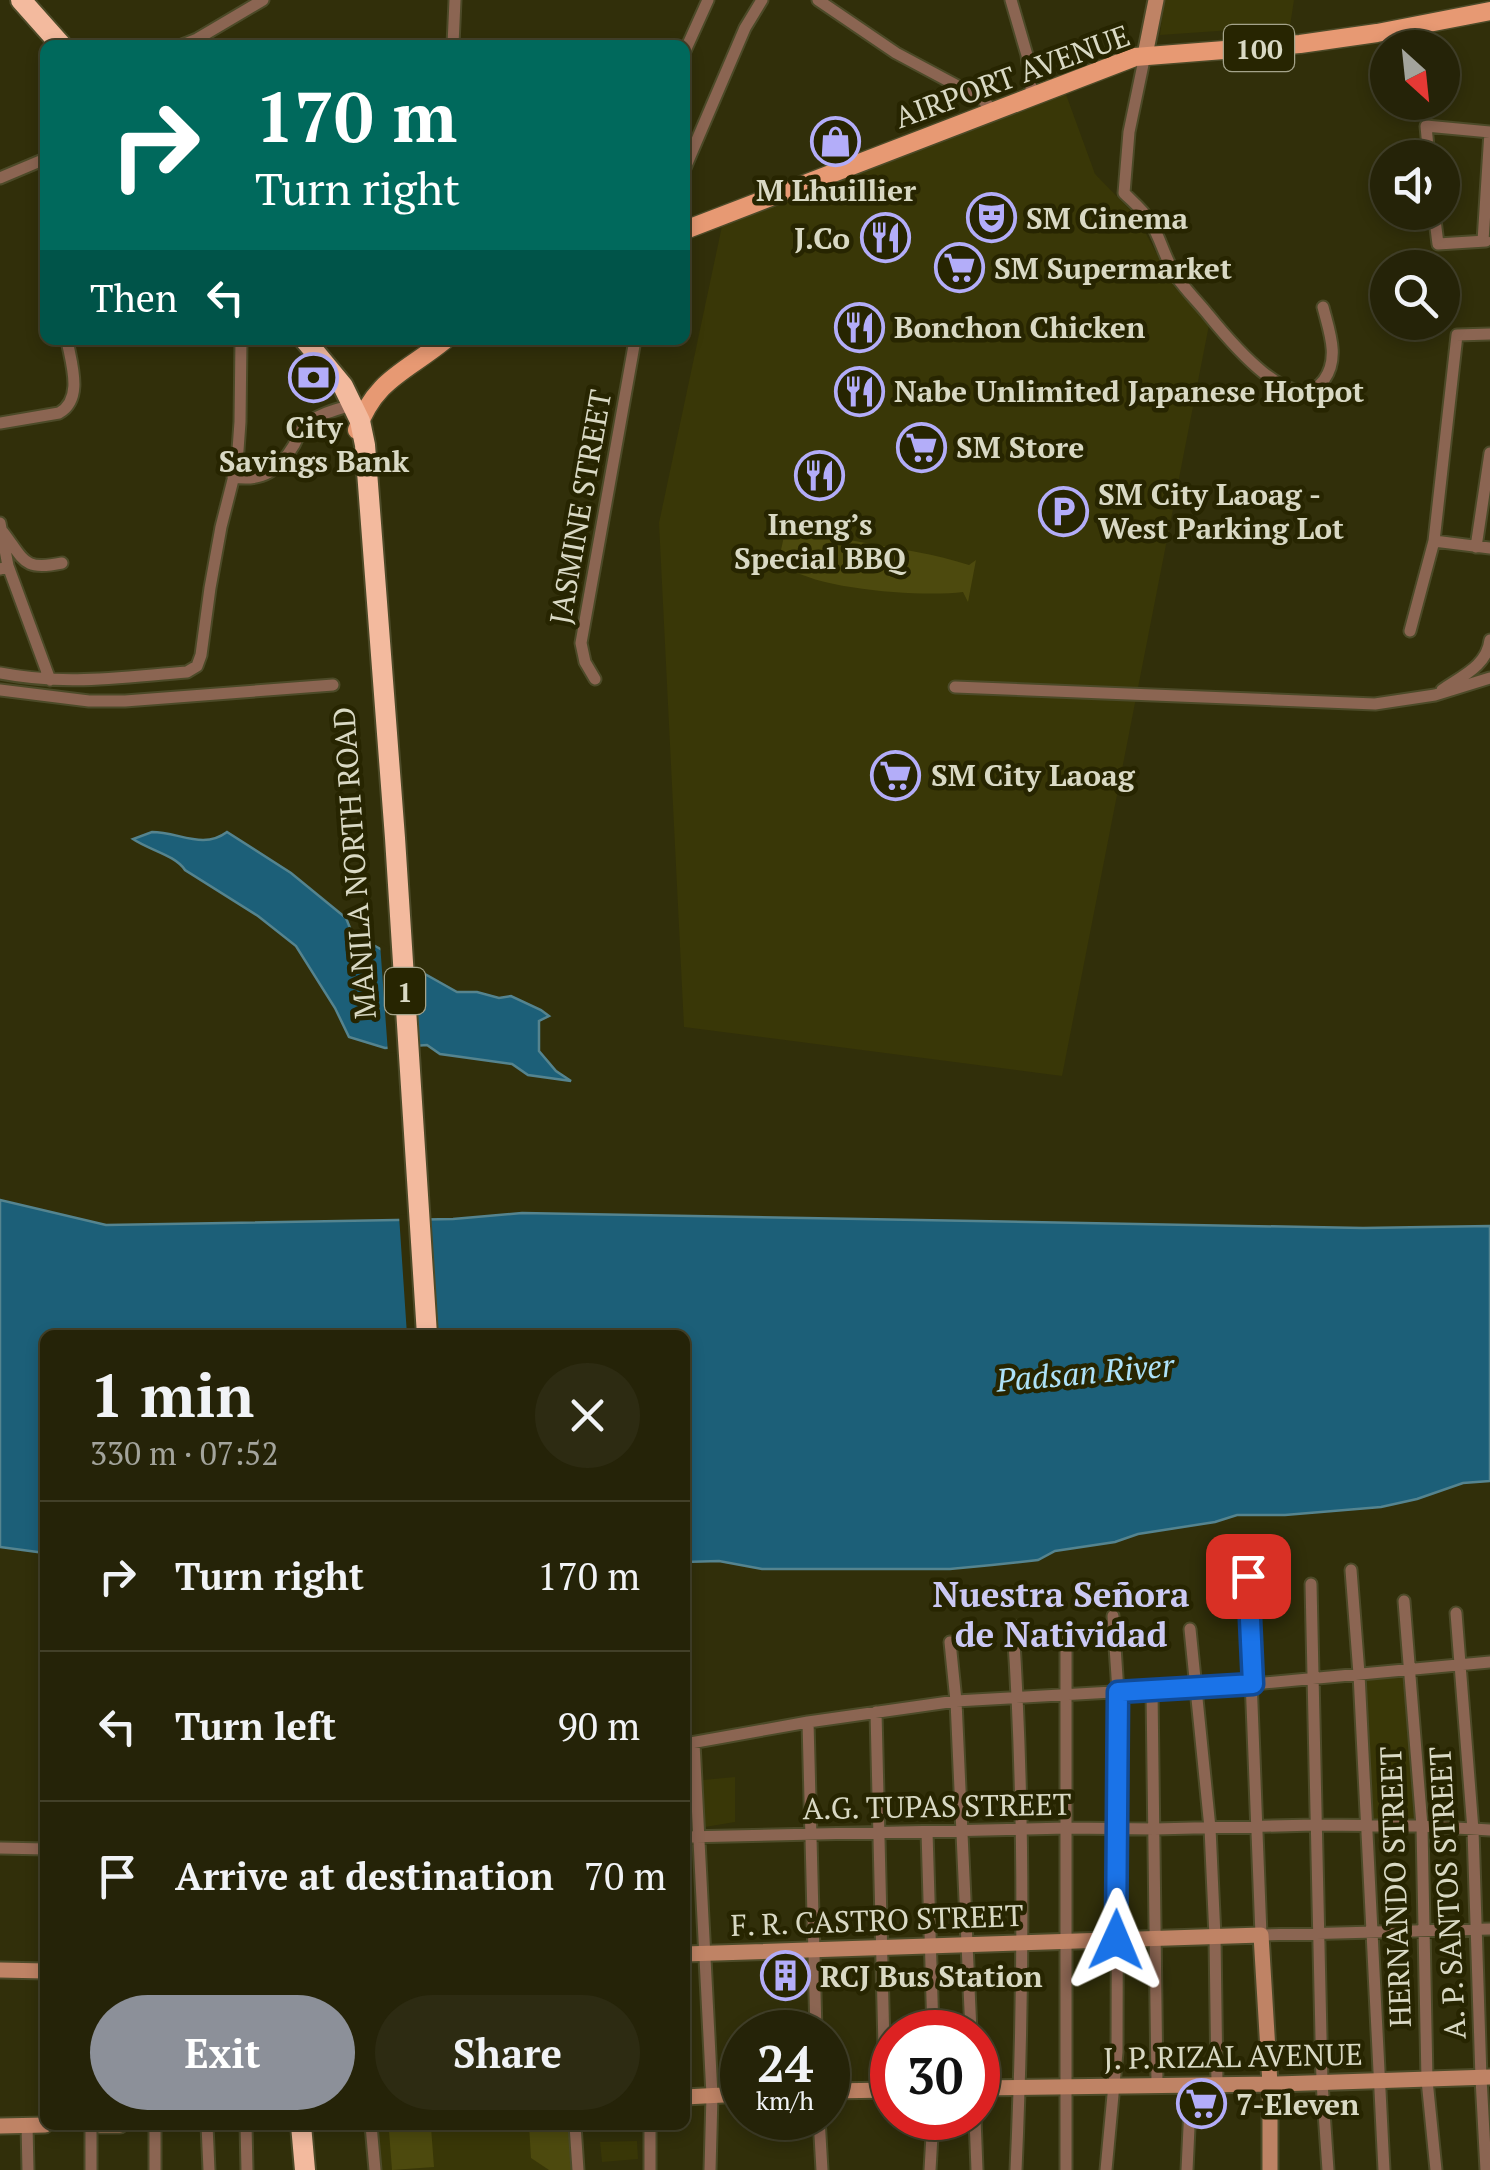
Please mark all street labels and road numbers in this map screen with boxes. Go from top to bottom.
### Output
street label: AIRPORT AVENUE [889,15,1135,137]
road number: 100 [1224,25,1294,71]
street label: JASMINE STREET [540,387,620,627]
street label: MANILA NORTH ROAD [323,706,385,1020]
road number: 1 [385,968,425,1014]
street label: HERNANDO STREET [1370,1746,1420,2028]
street label: A. P. SANTOS STREET [1419,1746,1475,2040]
street label: A.G. TUPAS STREET [802,1784,1072,1828]
street label: F. R. CASTRO STREET [730,1895,1024,1945]
street label: J. P. RIZAL AVENUE [1103,2034,1363,2078]

